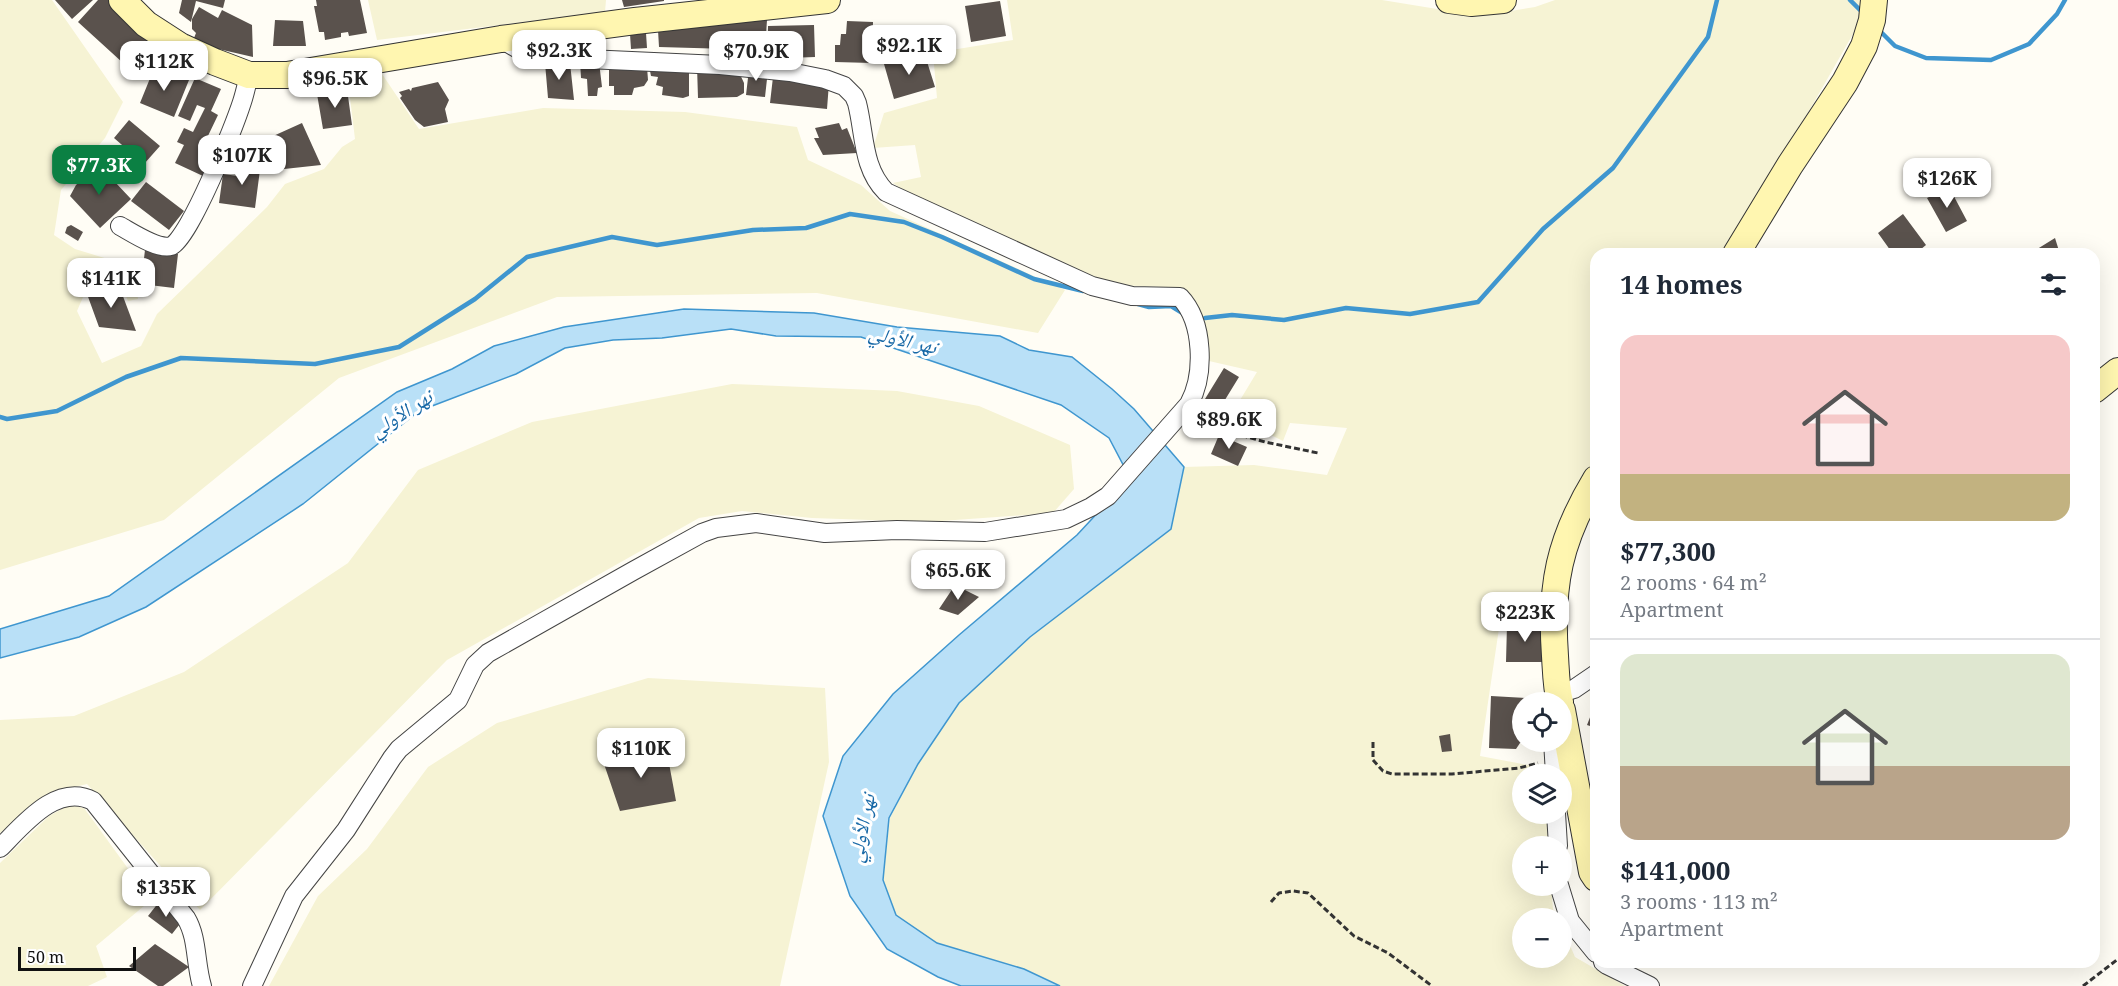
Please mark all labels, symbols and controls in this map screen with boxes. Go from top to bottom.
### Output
pin: $92.1K [860,25,958,76]
pin: $92.3K [510,30,608,81]
pin: $70.9K [707,31,805,82]
text: $92.1K [876,31,942,58]
text: $92.3K [526,36,592,63]
text: $70.9K [723,37,789,64]
pin: $112K [122,41,206,92]
text: $112K [134,47,194,74]
pin: $96.5K [286,58,384,109]
text: $96.5K [302,64,368,91]
pin: $107K [200,135,284,186]
text: $107K [212,141,272,168]
pin: $77.3K [50,145,148,196]
text: $77.3K [66,151,132,178]
pin: $126K [1905,158,1989,209]
text: $126K [1917,164,1977,191]
pin: $141K [69,258,153,309]
text: $141K [81,264,141,291]
text: 14 homes [1620,266,1742,302]
icon: filters [2037,268,2070,301]
water label: نهر الأولي [866,318,942,364]
icon: home [1791,374,1899,482]
water label: نهر الأولي [365,381,441,446]
pin: $89.6K [1180,399,1278,450]
text: $89.6K [1196,405,1262,432]
text: $77,300 [1620,533,1716,569]
pin: $65.6K [909,550,1007,601]
text: $65.6K [925,556,991,583]
text: 2 rooms · 64 m² [1620,569,1767,596]
pin: $223K [1483,592,1567,643]
text: Apartment [1620,596,1724,623]
text: $223K [1495,598,1555,625]
map controls [1512,692,1572,968]
button: locate [1512,692,1572,752]
icon: home [1791,693,1899,801]
pin: $110K [599,728,683,779]
text: $110K [611,734,671,761]
button: layers [1512,764,1572,824]
water label: نهر الأولي [841,789,884,865]
button: + [1512,836,1572,896]
text: $141,000 [1620,852,1730,888]
pin: $135K [124,867,208,918]
text: $135K [136,873,196,900]
text: 3 rooms · 113 m² [1620,888,1778,915]
button: − [1512,908,1572,968]
text: Apartment [1620,915,1724,942]
scale bar [18,944,136,972]
text: 50 m [27,946,64,968]

